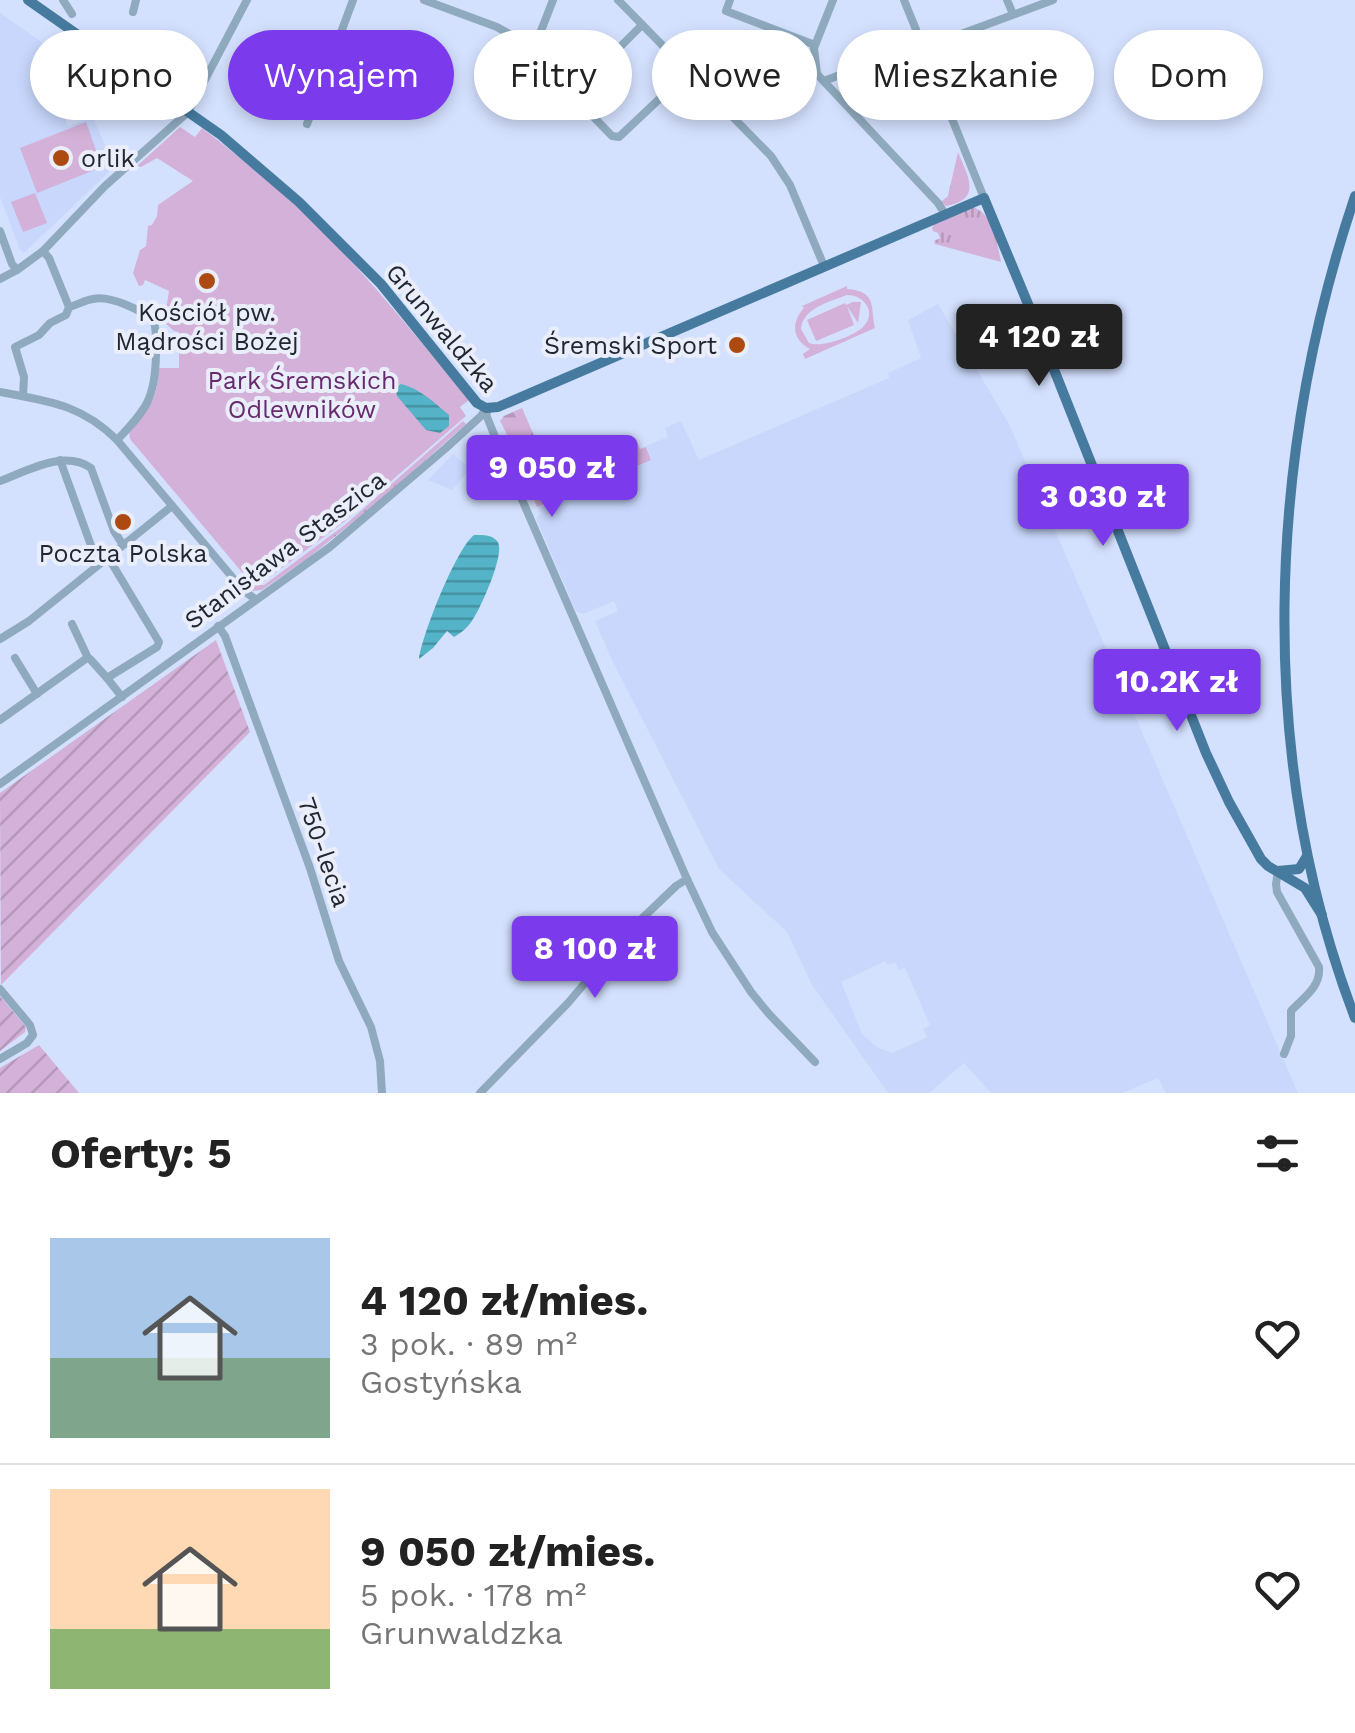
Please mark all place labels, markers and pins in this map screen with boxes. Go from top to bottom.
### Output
place label: orlik [81,144,135,173]
marker: orlik [50,147,72,169]
marker: Kościół pw. Mądrości Bożej [196,270,218,292]
place label: Kościół pw. Mądrości Bożej [115,298,299,356]
pin: 4 120 zł [936,304,1142,389]
place label: Śremski Sport [544,330,718,360]
marker: Śremski Sport [726,334,748,356]
pin: 9 050 zł [449,435,655,520]
pin: 3 030 zł [1000,464,1206,549]
marker: Poczta Polska [112,511,134,533]
place label: Poczta Polska [39,539,207,568]
pin: 10.2K zł [1074,649,1280,734]
pin: 8 100 zł [492,916,698,1001]

